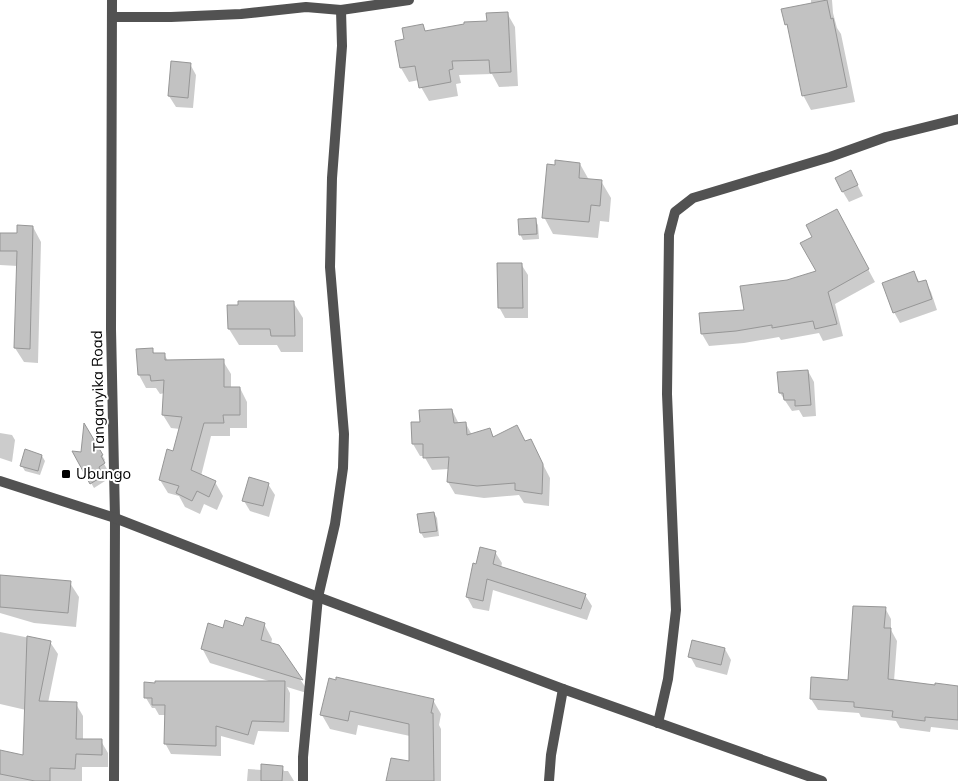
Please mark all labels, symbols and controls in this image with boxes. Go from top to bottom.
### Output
street label: Tanganyika Road [87,330,108,452]
place label: Ubungo [76,464,131,483]
marker: Ubungo [60,468,72,480]

